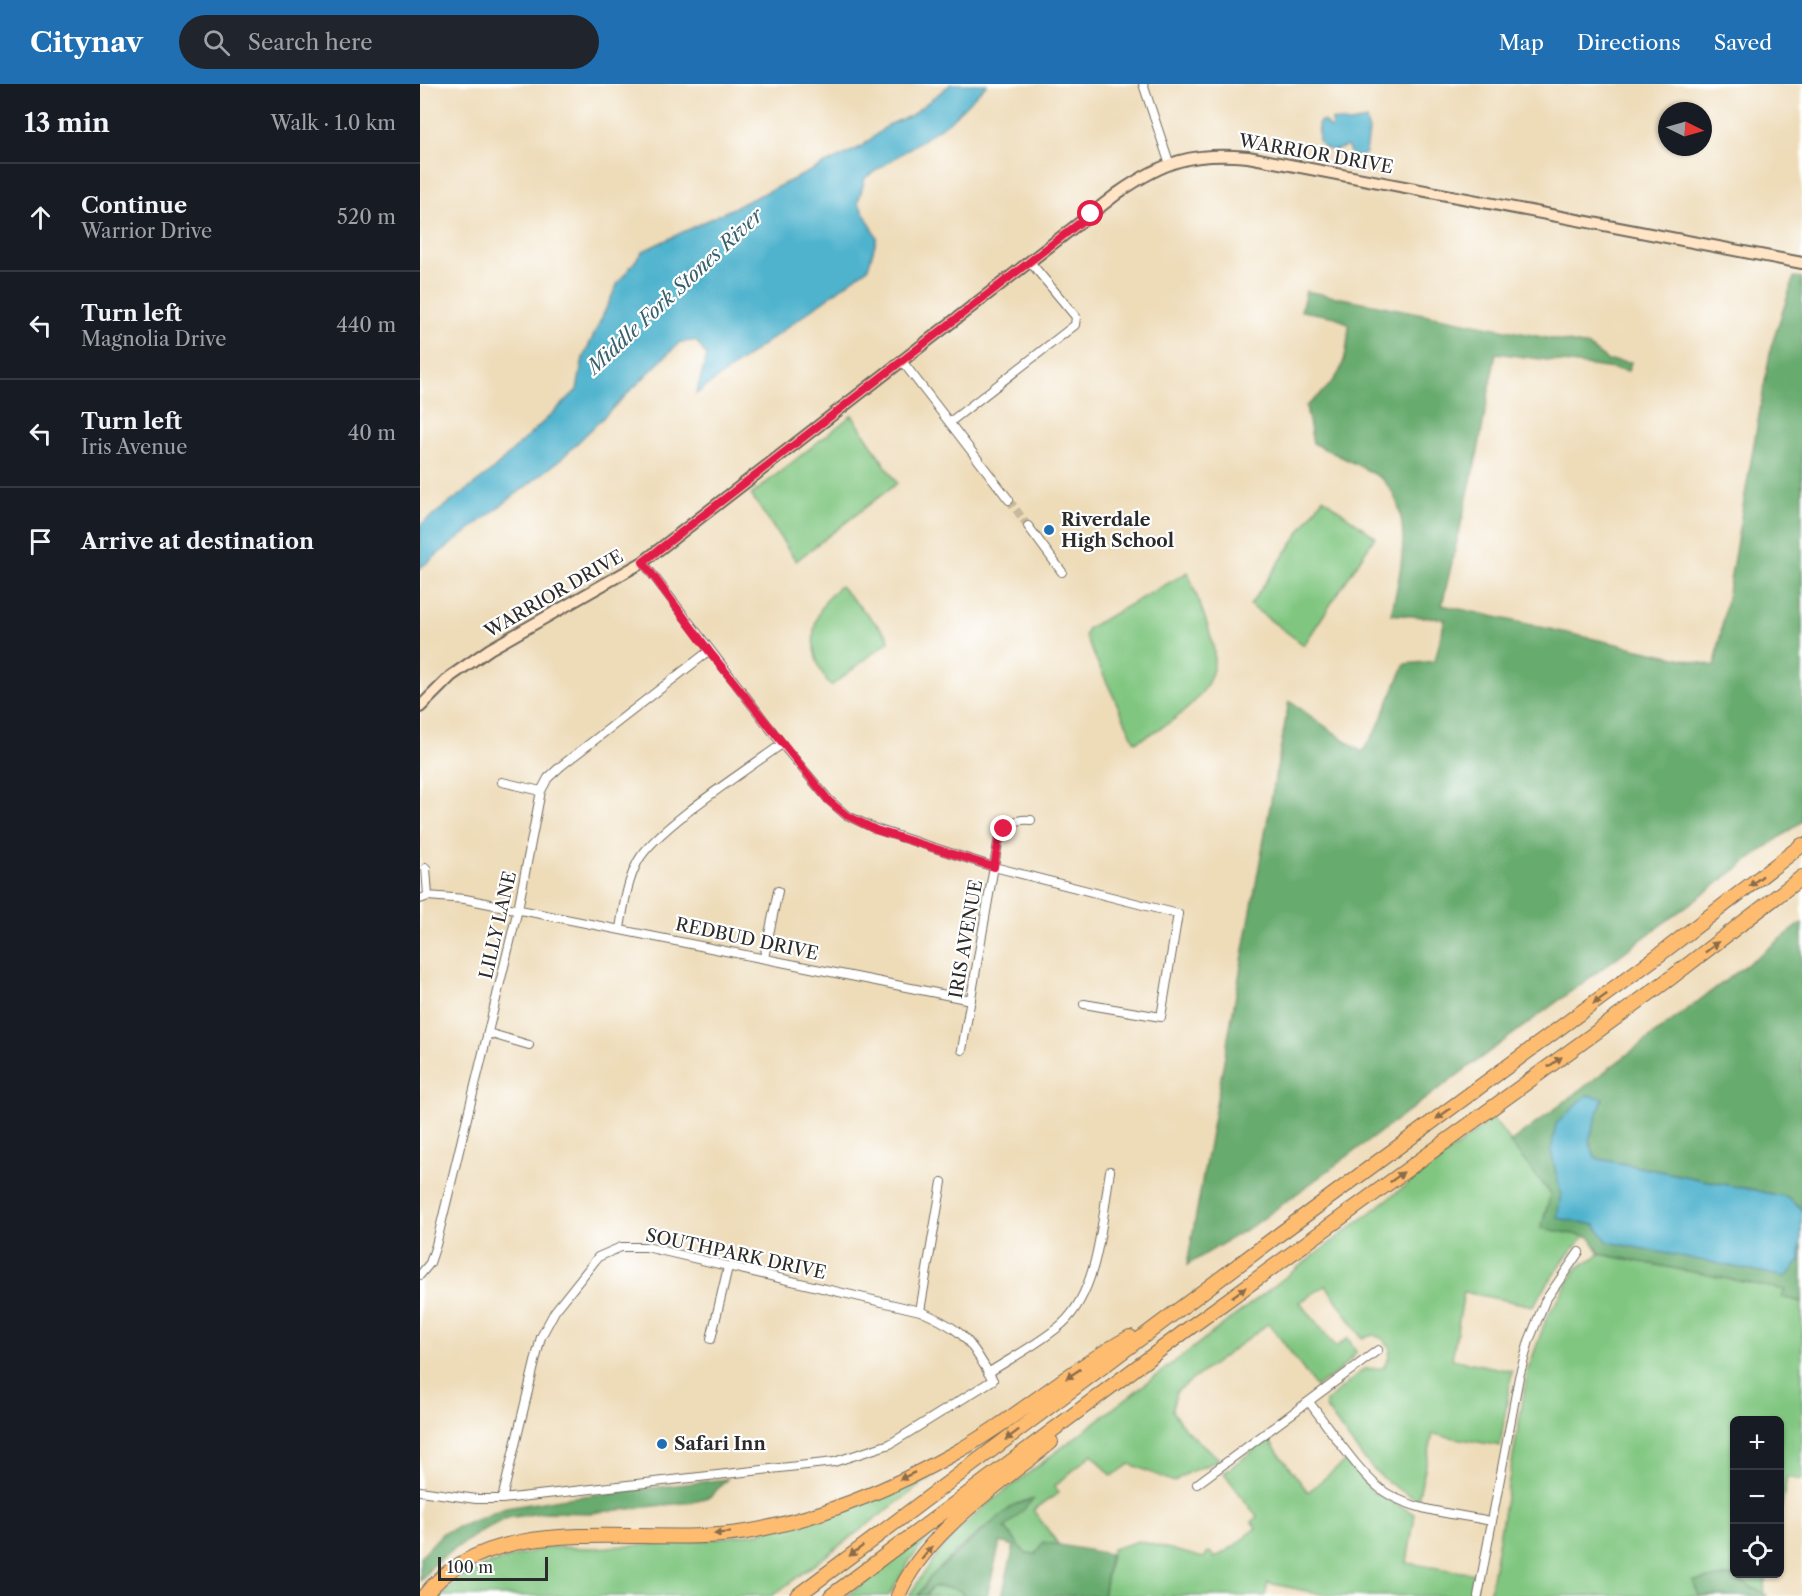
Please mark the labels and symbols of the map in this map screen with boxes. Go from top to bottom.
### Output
north arrow [1658,102,1712,156]
street label: WARRIOR DRIVE [1236,129,1395,178]
route start [1077,200,1103,226]
water label: Middle Fork Stones River [581,202,769,380]
place label: Riverdale High School [1061,509,1174,552]
marker: Riverdale High School [1042,523,1056,537]
street label: WARRIOR DRIVE [480,545,627,643]
route end [990,815,1016,841]
street label: LILLY LANE [475,869,521,981]
one-way arrow [1748,875,1764,887]
street label: IRIS AVENUE [945,878,987,1000]
street label: REDBUD DRIVE [674,913,820,965]
one-way arrow [1704,941,1719,953]
one-way arrow [1593,993,1609,1005]
one-way arrow [1547,1057,1562,1069]
one-way arrow [1435,1108,1451,1120]
one-way arrow [1389,1171,1405,1183]
street label: SOUTHPARK DRIVE [644,1224,828,1284]
one-way arrow [1231,1286,1247,1298]
one-way arrow [1065,1368,1081,1379]
one-way arrow [1005,1428,1020,1440]
place label: Safari Inn [674,1433,766,1455]
marker: Safari Inn [655,1437,669,1451]
one-way arrow [899,1472,916,1481]
one-way arrow [713,1529,732,1538]
one-way arrow [849,1545,864,1557]
one-way arrow [920,1545,932,1560]
scale bar [438,1554,548,1582]

